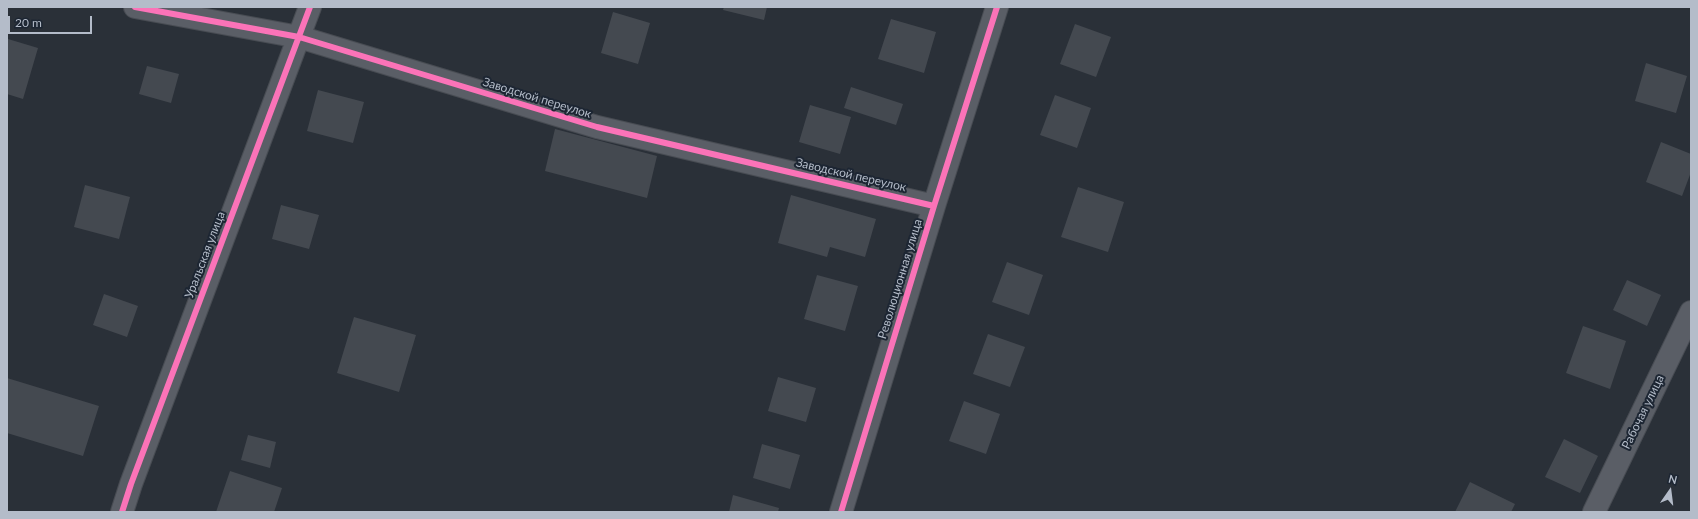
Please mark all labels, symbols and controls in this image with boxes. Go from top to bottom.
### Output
scale bar [10,8,94,34]
text: 20 m [15,15,42,30]
street label: Заводской переулок [481,75,593,121]
street label: Заводской переулок [794,155,908,195]
street label: Уральская улица [182,210,228,300]
street label: Революционная улица [875,217,925,341]
street label: Рабочая улица [1619,373,1667,451]
north arrow [1650,471,1690,511]
text: N [1667,472,1679,486]

